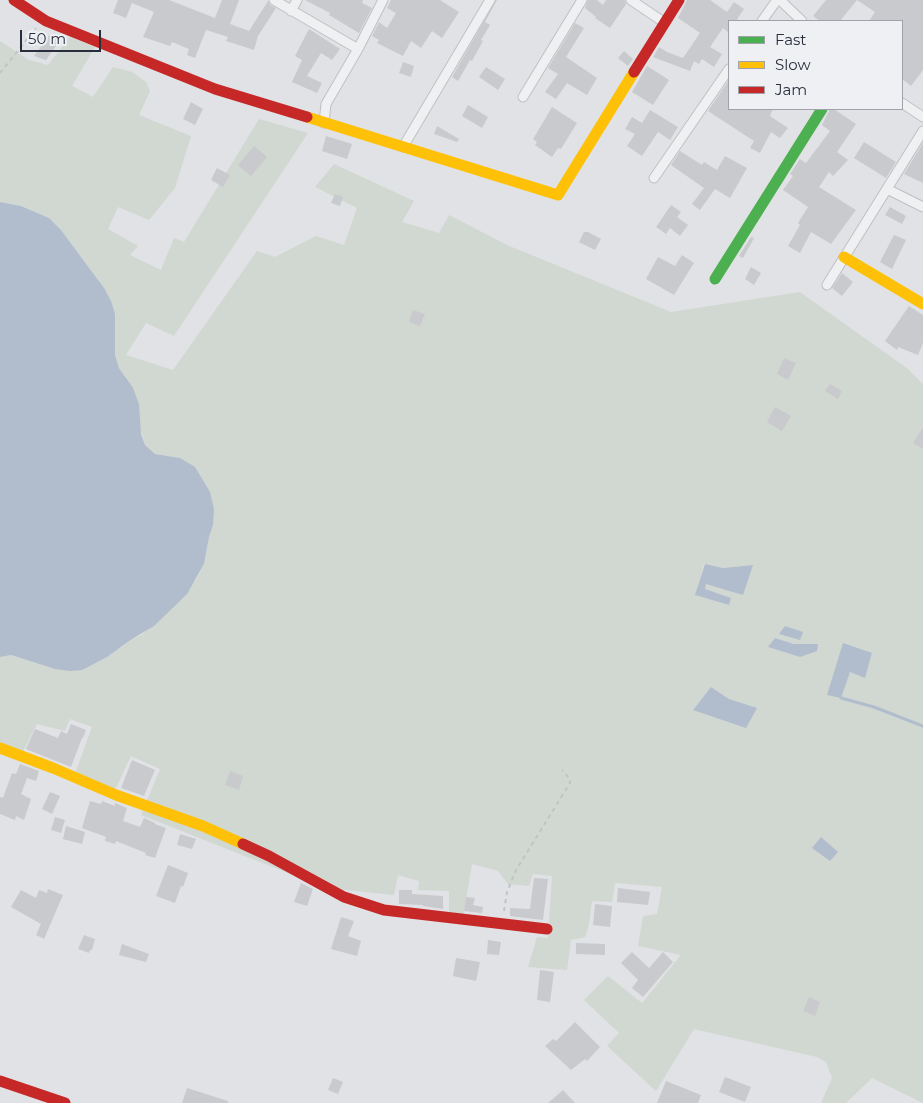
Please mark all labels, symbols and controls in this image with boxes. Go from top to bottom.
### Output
scale bar [22,20,104,52]
legend [728,20,903,110]
text: 50 m [28,29,66,48]
text: Fast [775,30,806,49]
text: Slow [775,55,811,74]
text: Jam [775,80,807,99]

